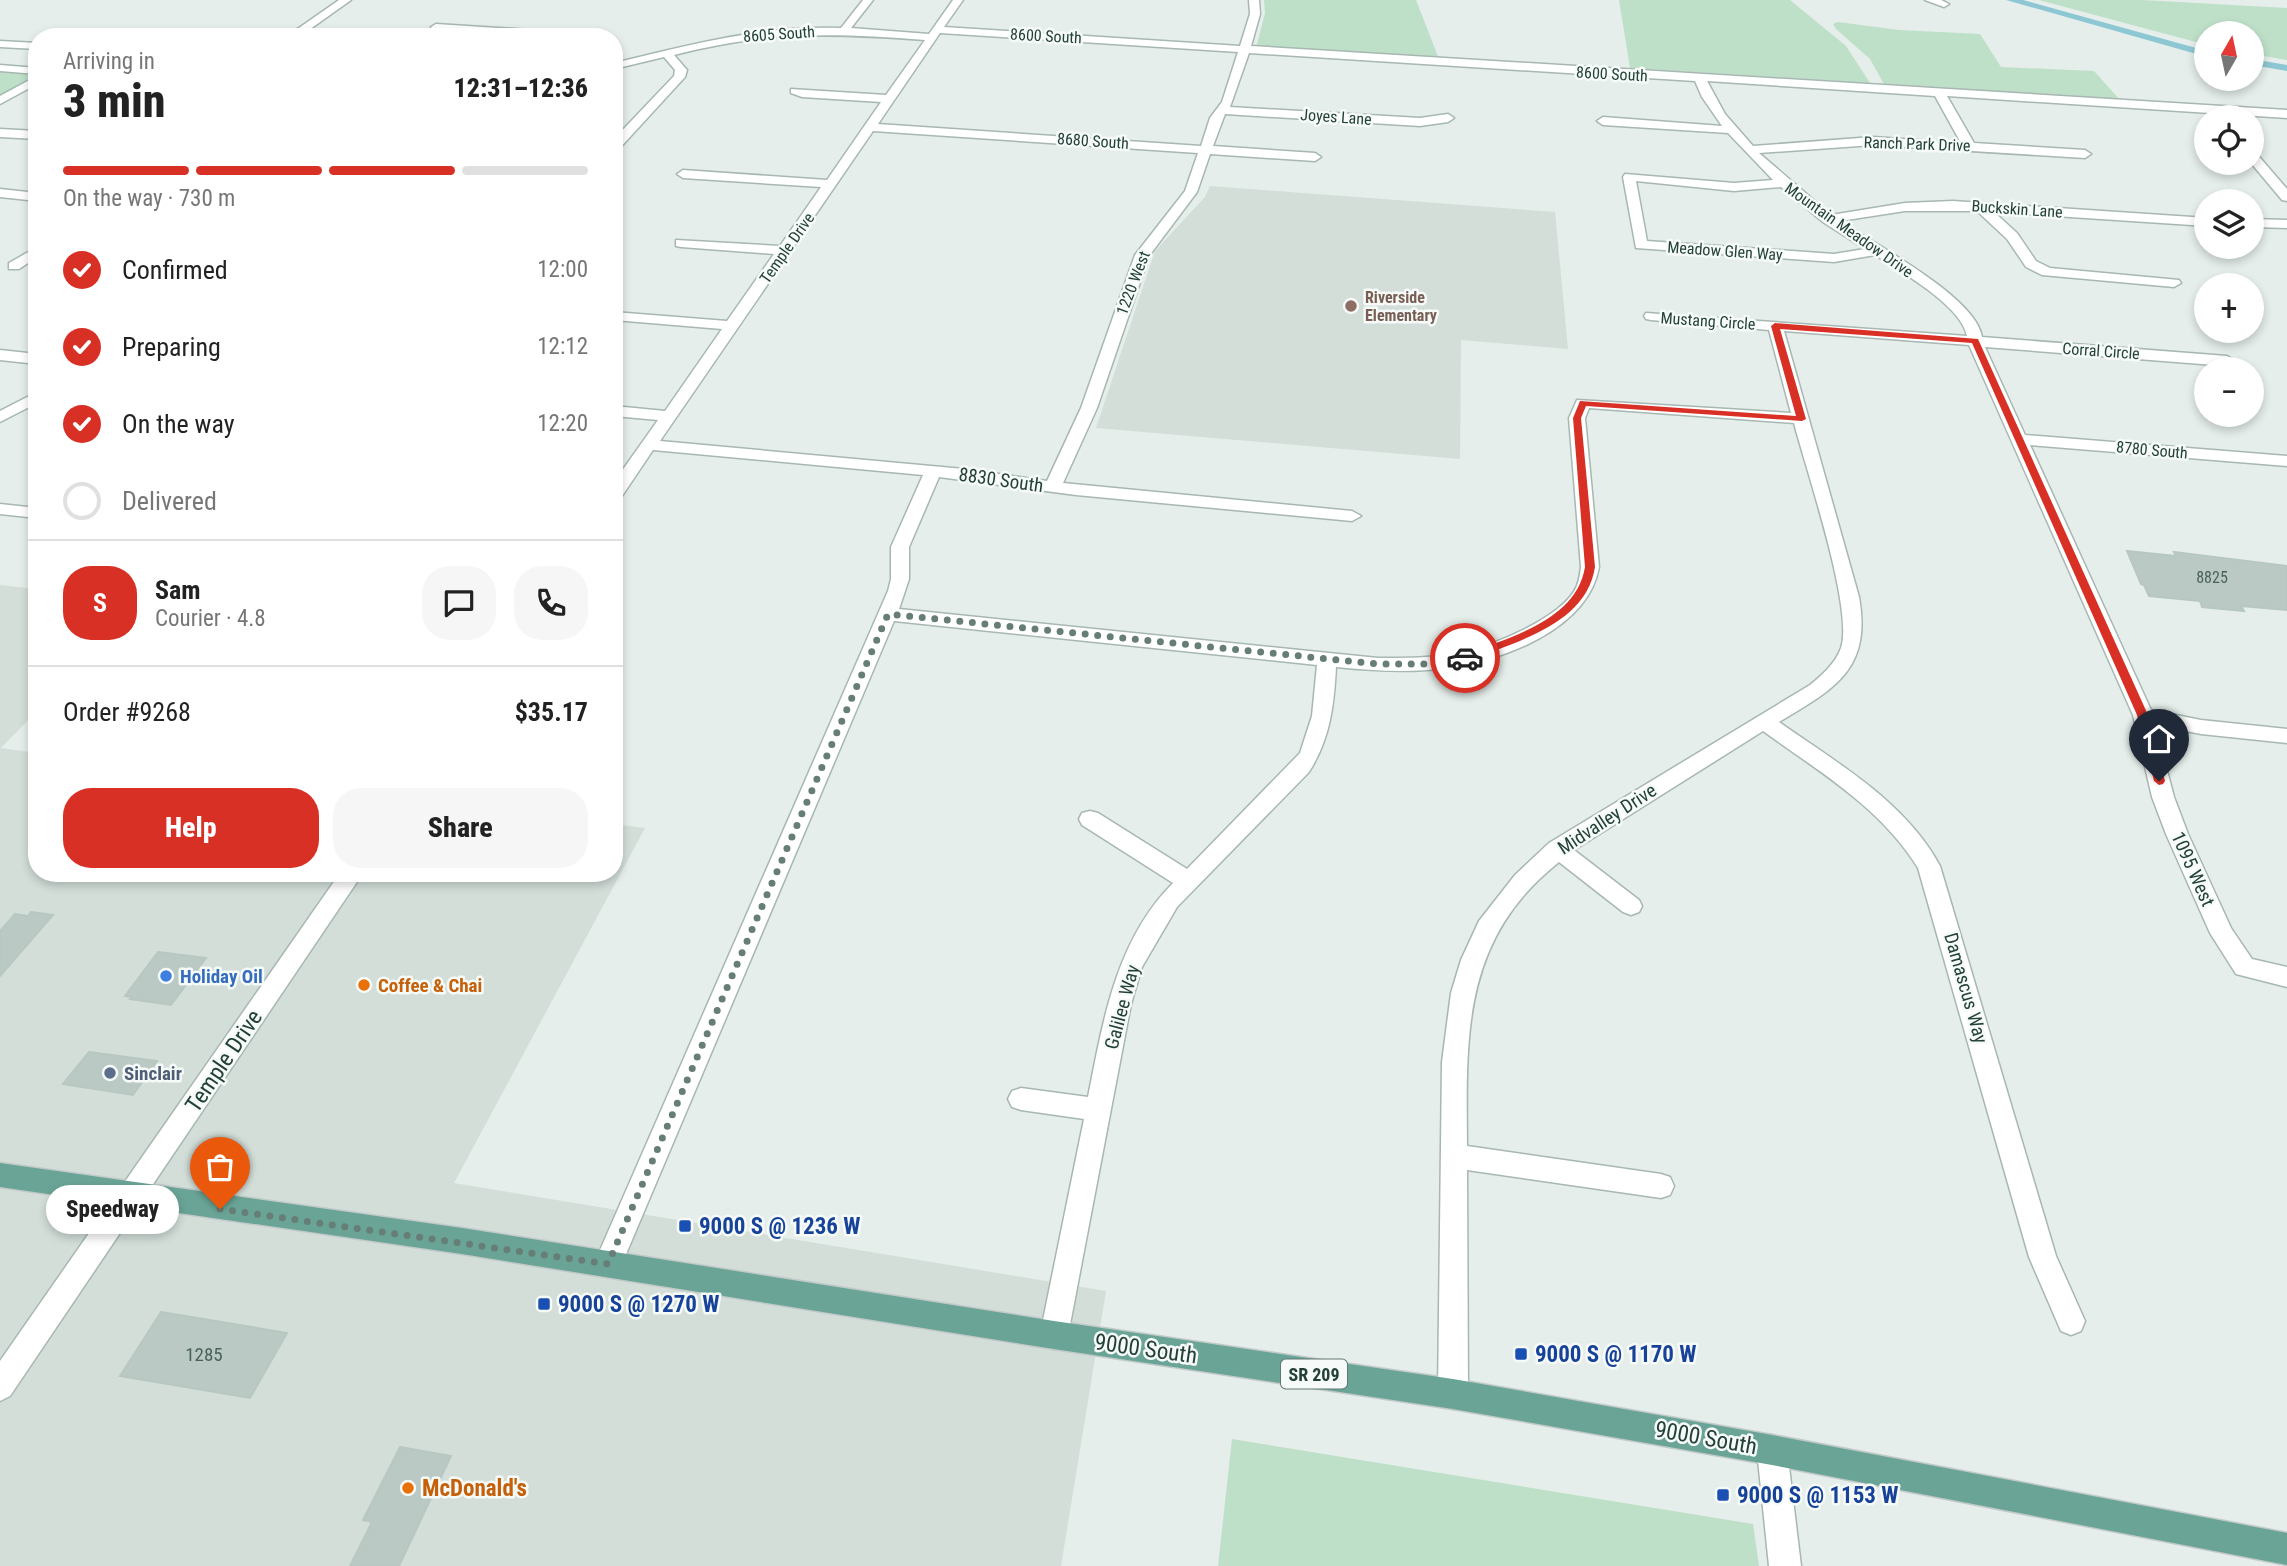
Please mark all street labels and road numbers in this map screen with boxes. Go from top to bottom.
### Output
street label: 8605 South [743,22,815,46]
street label: 8600 South [1010,25,1082,47]
street label: 8600 South [1576,63,1648,85]
street label: Joyes Lane [1300,105,1372,129]
street label: 8680 South [1057,129,1129,153]
street label: Ranch Park Drive [1863,133,1971,155]
street label: Mountain Meadow Drive [1781,179,1917,281]
street label: Buckskin Lane [1971,196,2063,222]
street label: Temple Drive [756,209,818,287]
street label: Meadow Glen Way [1667,237,1784,265]
street label: 1220 West [1112,248,1154,318]
street label: Mustang Circle [1660,308,1756,334]
street label: Corral Circle [2062,339,2140,363]
street label: 8780 South [2115,437,2189,463]
street label: 8830 South [957,463,1045,497]
street label: Midvalley Drive [1553,779,1661,859]
street label: 1095 West [2166,828,2220,910]
street label: Damascus Way [1939,930,1993,1046]
street label: Galilee Way [1100,962,1144,1052]
street label: Temple Drive [180,1005,268,1117]
street label: 9000 South [1093,1328,1199,1370]
road number: SR 209 [1281,1359,1347,1388]
street label: 9000 South [1653,1416,1759,1460]

